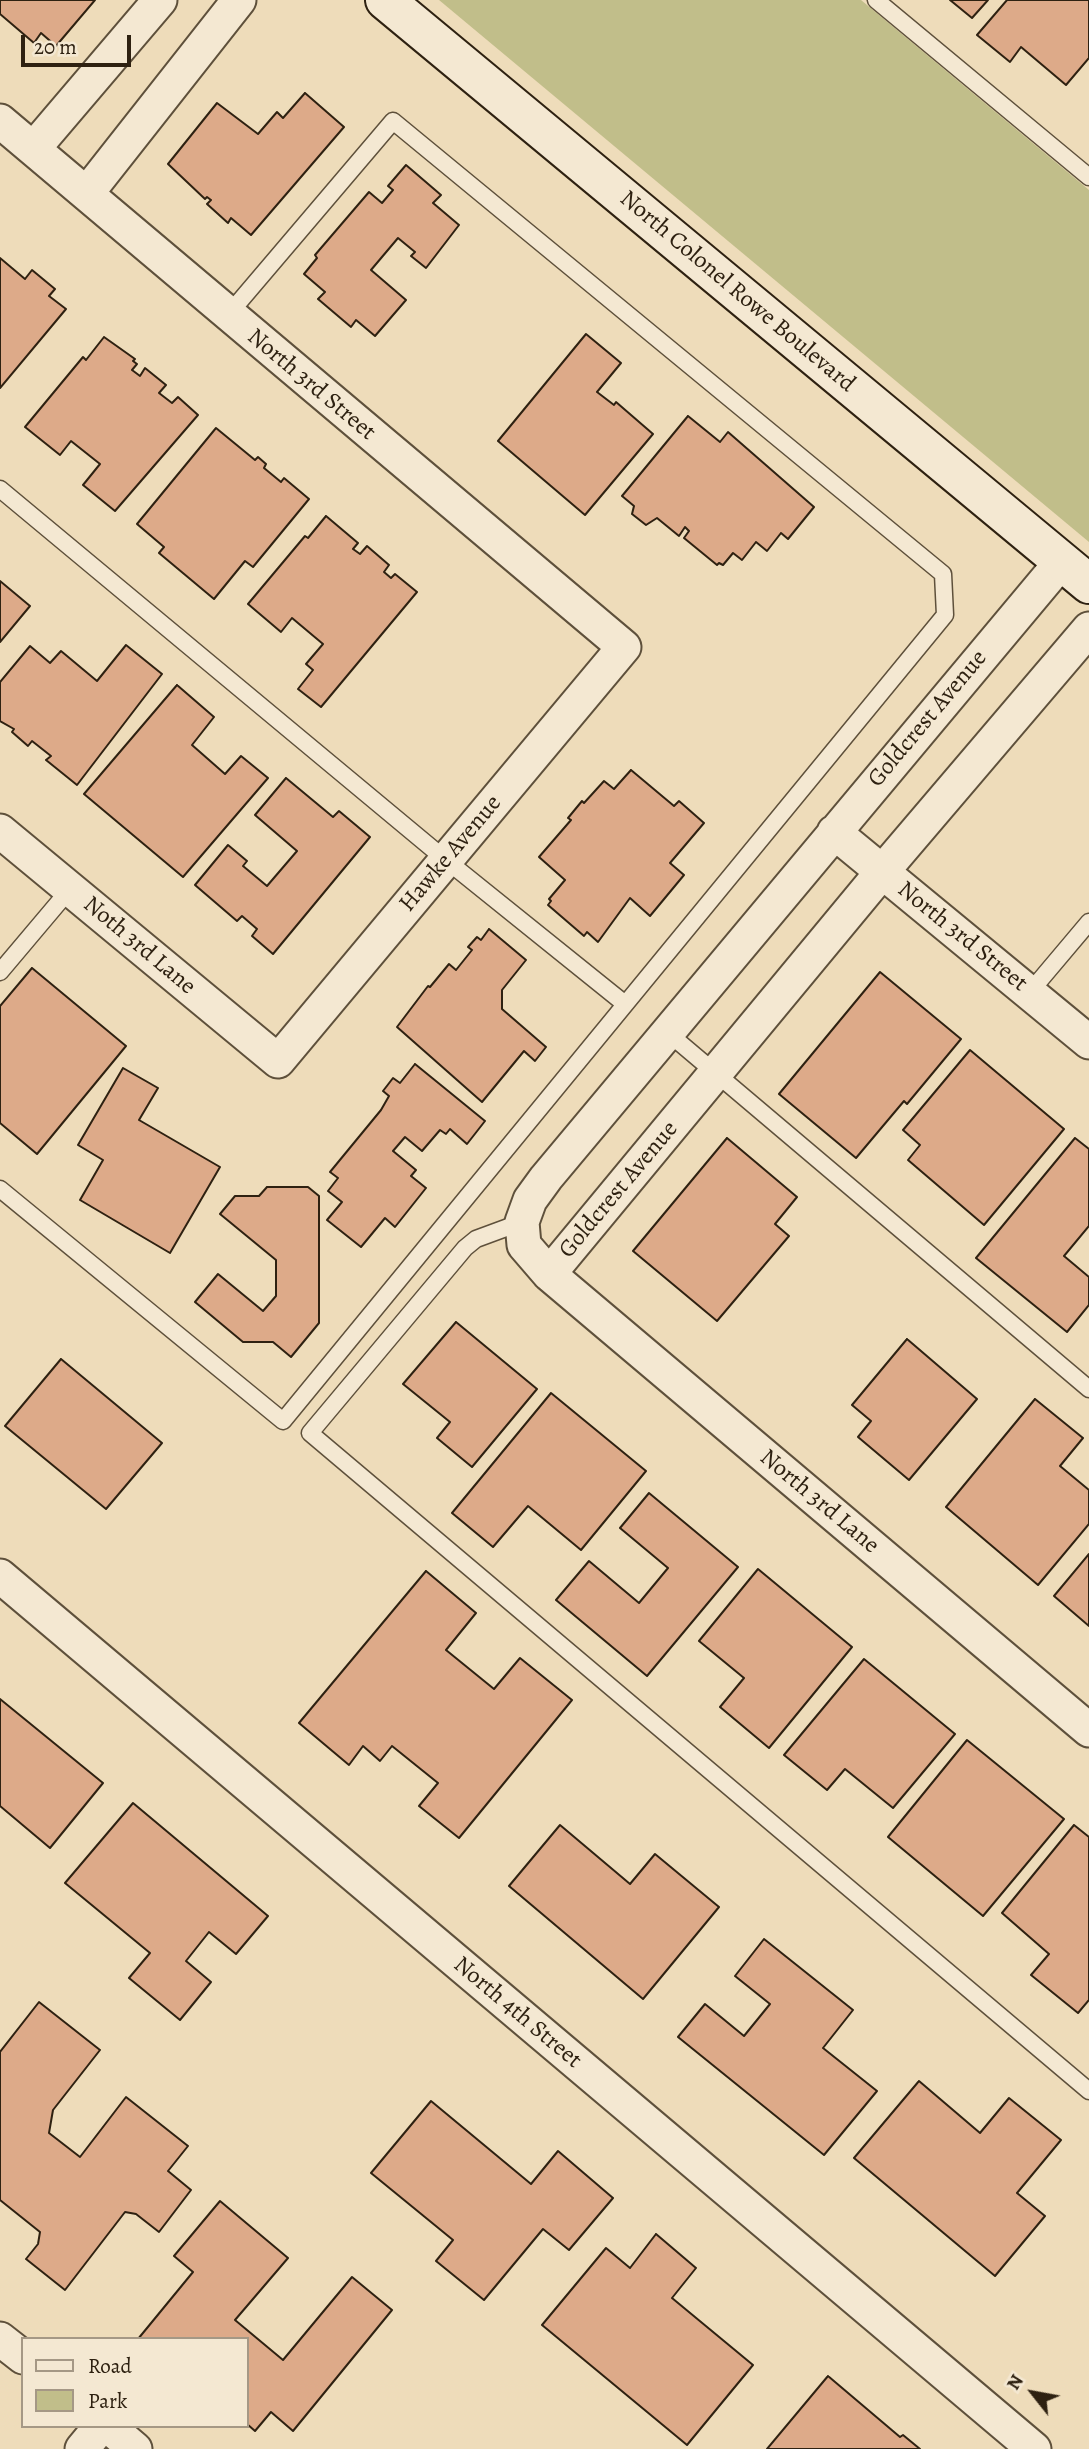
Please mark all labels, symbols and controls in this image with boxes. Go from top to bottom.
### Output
scale bar [24,21,135,65]
text: 20 m [34,33,77,61]
street label: North Colonel Rowe Boulevard [613,185,861,399]
street label: North 3rd Street [241,323,381,447]
street label: Goldcrest Avenue [862,645,994,793]
street label: Hawke Avenue [394,790,508,918]
street label: North 3rd Street [891,876,1033,998]
street label: Noth 3rd Lane [77,891,201,1001]
street label: Goldcrest Avenue [553,1116,685,1264]
street label: North 3rd Lane [753,1444,885,1560]
street label: North 4th Street [447,1951,587,2075]
legend [21,2337,248,2428]
text: Road [88,2352,132,2380]
north arrow [998,2358,1068,2428]
text: N [1000,2370,1030,2395]
text: Park [88,2387,127,2415]

